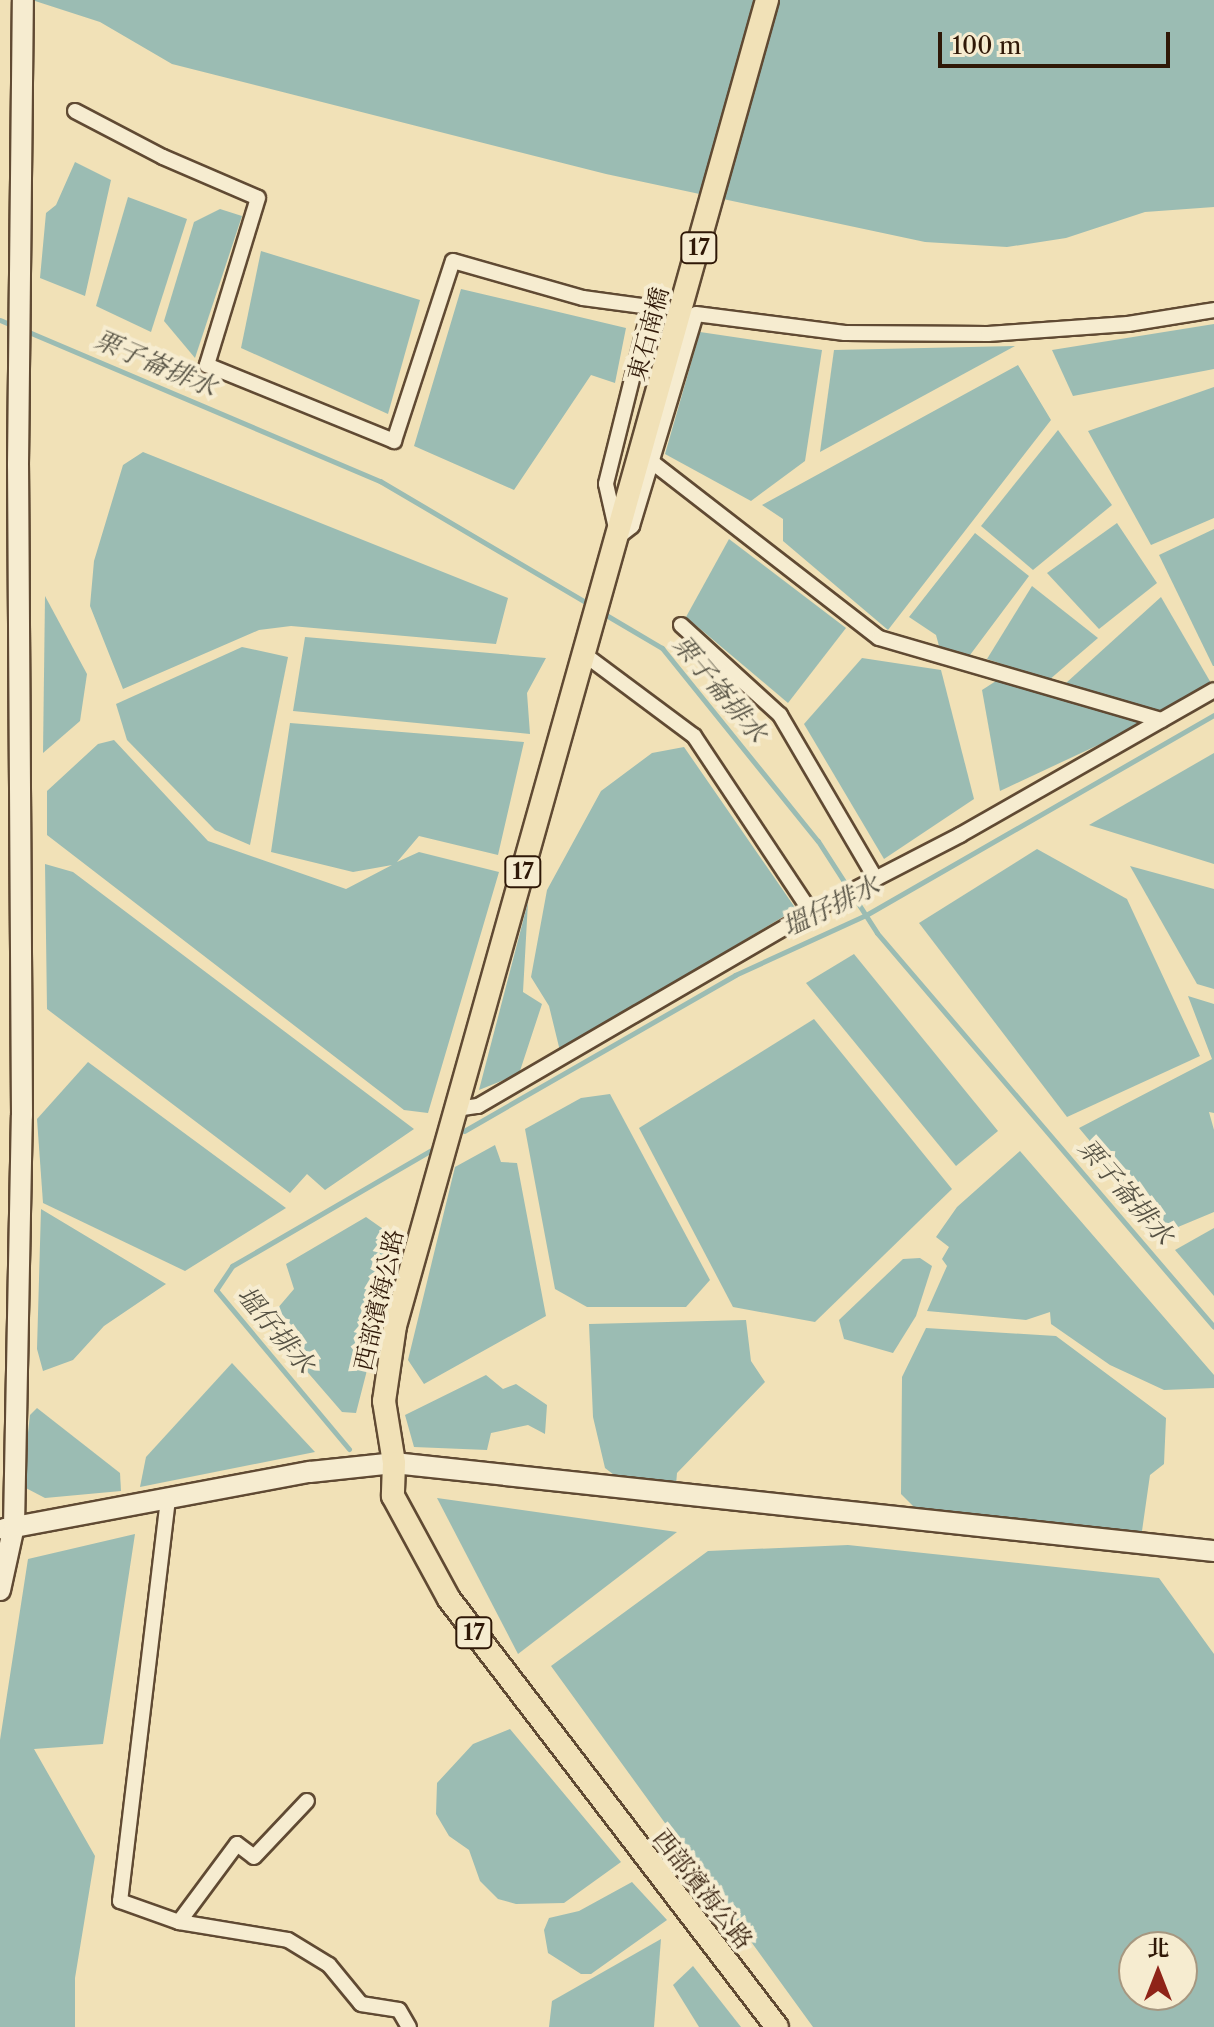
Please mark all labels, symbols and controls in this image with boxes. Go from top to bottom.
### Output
scale bar [942,16,1174,66]
text: 100 m [952,31,1021,60]
road number: 17 [679,230,719,266]
street label: 東石南橋 [622,284,674,384]
water label: 栗子崙排水 [89,324,221,404]
water label: 栗子崙排水 [665,629,773,749]
road number: 17 [503,854,543,890]
water label: 塭仔排水 [777,870,885,944]
water label: 栗子崙排水 [1071,1133,1179,1251]
street label: 西部濱海公路 [349,1227,409,1373]
water label: 塭仔排水 [230,1280,320,1380]
road number: 17 [454,1615,494,1651]
street label: 西部濱海公路 [647,1823,759,1955]
north arrow [1118,1931,1198,2011]
text: 北 [1147,1935,1169,1962]

